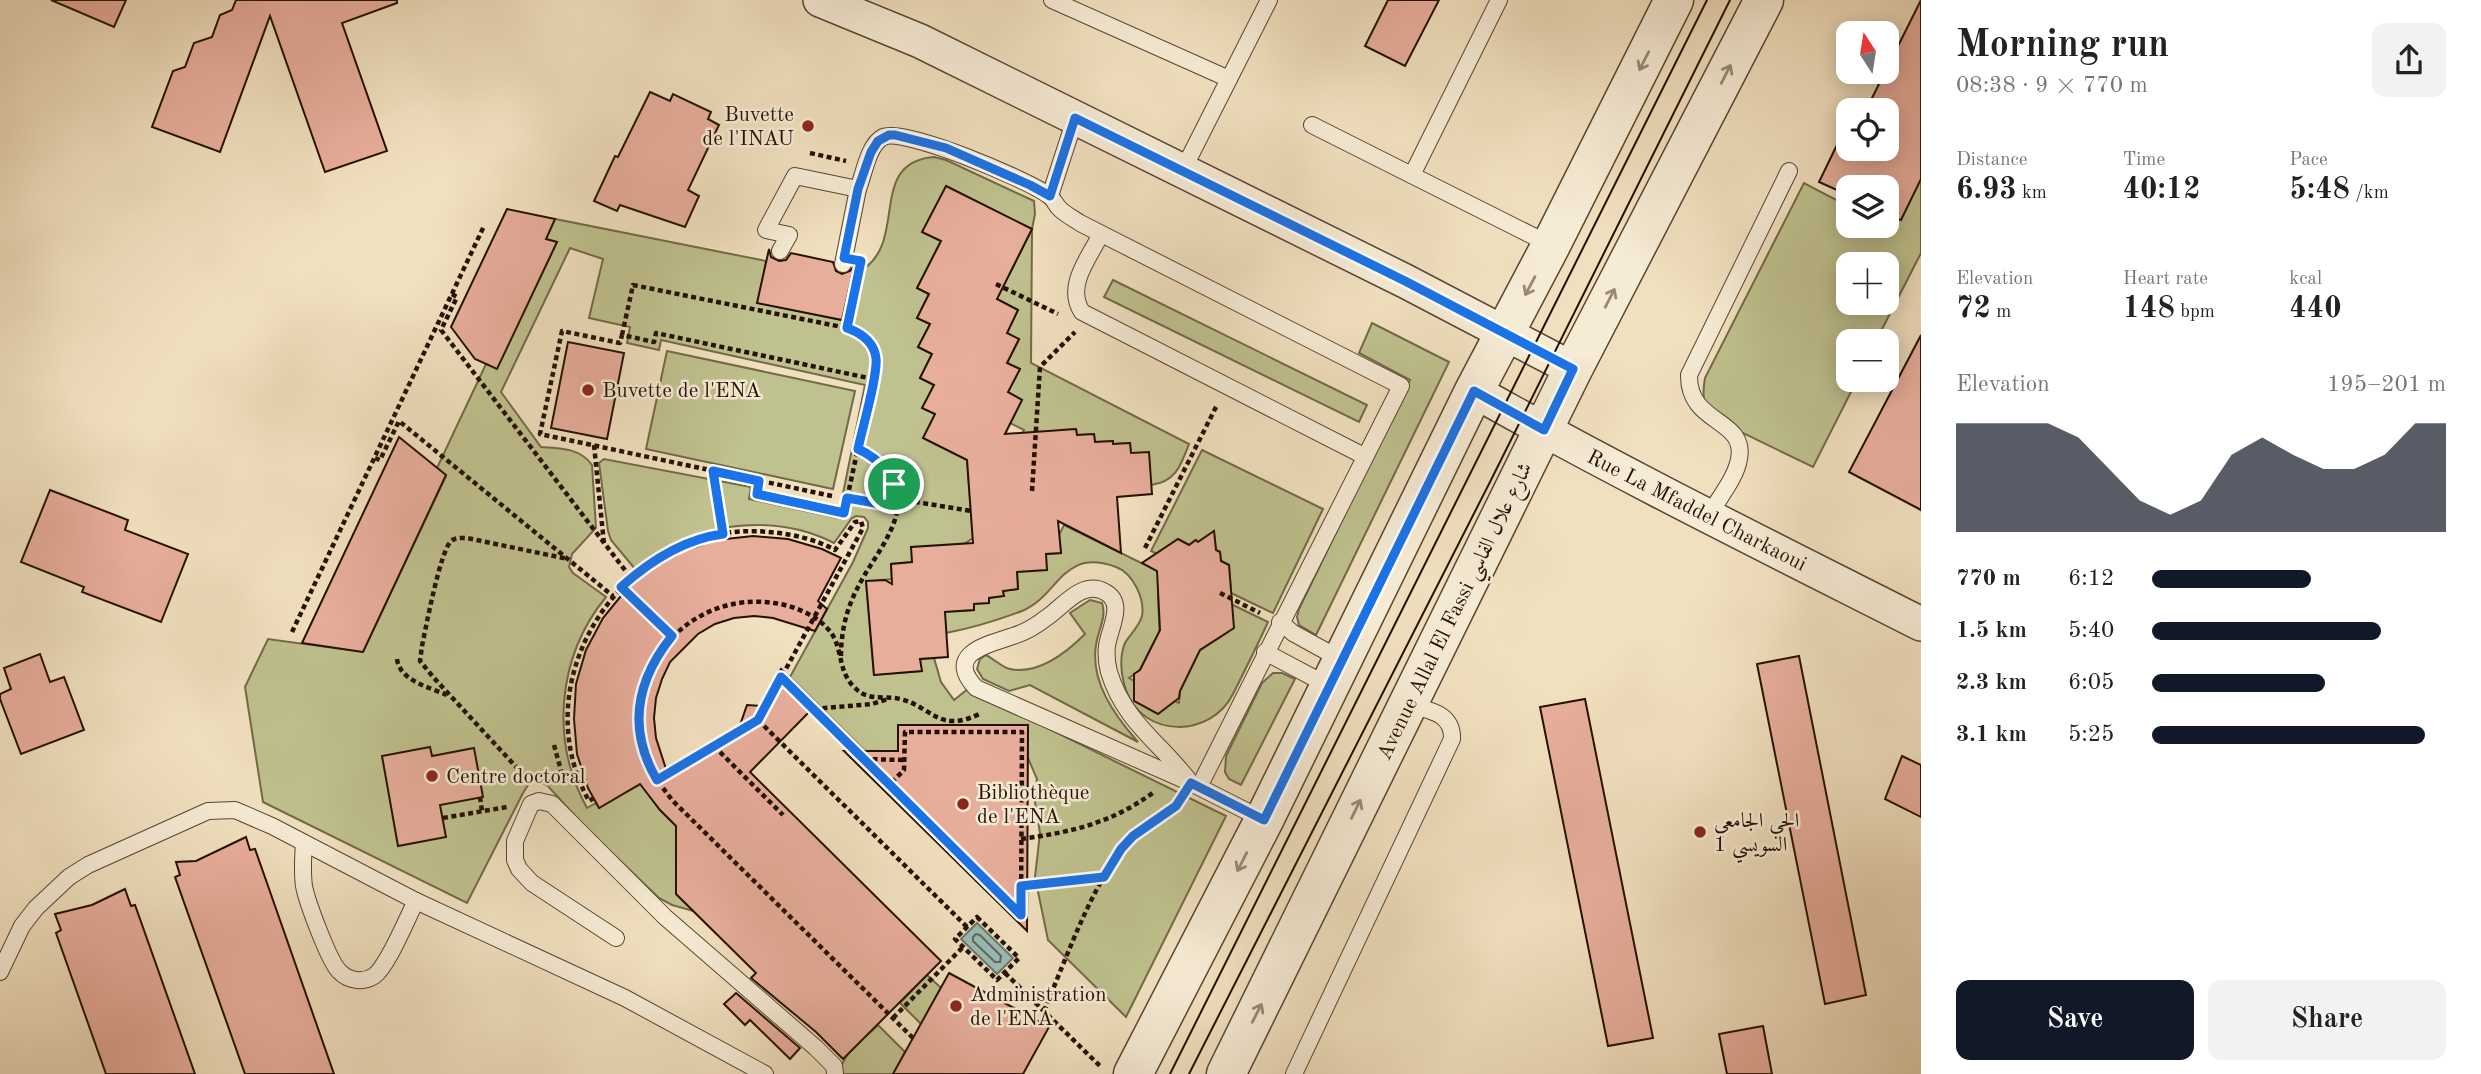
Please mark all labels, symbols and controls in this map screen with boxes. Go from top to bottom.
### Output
north arrow [1836,21,1899,84]
map controls [1836,21,1899,392]
button: share [2372,23,2446,97]
text: Morning run [1956,27,2169,65]
one-way arrow [1636,50,1650,71]
one-way arrow [1719,64,1733,85]
text: 08:38 · 9 × 770 m [1956,74,2148,97]
button: locate [1836,98,1899,161]
place label: Buvette de l'INAU [702,105,794,150]
marker: Buvette de l'INAU [800,118,816,134]
text: Distance [1956,151,2028,170]
text: Time [2123,151,2165,170]
text: Pace [2289,151,2328,170]
button: layers [1836,175,1899,238]
text: 6.93 [1956,175,2017,205]
text: 40:12 [2123,175,2201,205]
text: 5:48 [2289,175,2350,205]
text: km [2017,184,2047,203]
text: /km [2350,184,2389,203]
button: + [1836,252,1899,315]
text: Elevation [1956,270,2033,289]
text: Heart rate [2123,270,2208,289]
text: kcal [2289,270,2322,289]
one-way arrow [1522,275,1536,296]
one-way arrow [1603,288,1617,308]
text: 72 [1956,294,1991,324]
text: 148 [2123,294,2175,324]
text: 440 [2289,294,2342,324]
text: m [1991,303,2011,322]
text: bpm [2175,303,2215,322]
button: − [1836,329,1899,392]
text: Elevation [1956,373,2050,396]
text: 195–201 m [2327,373,2446,396]
place label: Buvette de l'ENA [602,381,761,402]
marker: Buvette de l'ENA [580,382,596,398]
street label: Rue La Mfaddel Charkaoui [1583,447,1809,576]
pin [864,454,924,514]
street label: Avenue Allal El Fassi شارع علال الفاسي [1374,460,1544,767]
icon: arrive [875,465,913,503]
text: 770 m [1956,567,2021,590]
text: 6:12 [2068,567,2114,590]
text: 1.5 km [1956,619,2027,642]
text: 5:40 [2068,619,2114,642]
text: 2.3 km [1956,671,2027,694]
text: 6:05 [2068,671,2114,694]
text: 3.1 km [1956,723,2027,746]
text: 5:25 [2068,723,2114,746]
place label: Centre doctoral [446,767,586,788]
marker: Centre doctoral [424,768,440,784]
place label: Bibliothèque de l'ENA [977,783,1090,828]
marker: Bibliothèque de l'ENA [955,796,971,812]
one-way arrow [1350,799,1364,820]
place label: الحي الجامعي السويسي 1 [1714,811,1799,864]
marker: الحي الجامعي السويسي 1 [1692,824,1708,840]
one-way arrow [1234,851,1248,872]
button: Save [1956,980,2194,1060]
button: Share [2208,980,2446,1060]
place label: Administration de l'ENA [970,985,1107,1030]
marker: Administration de l'ENA [948,998,964,1014]
one-way arrow [1251,1003,1264,1024]

